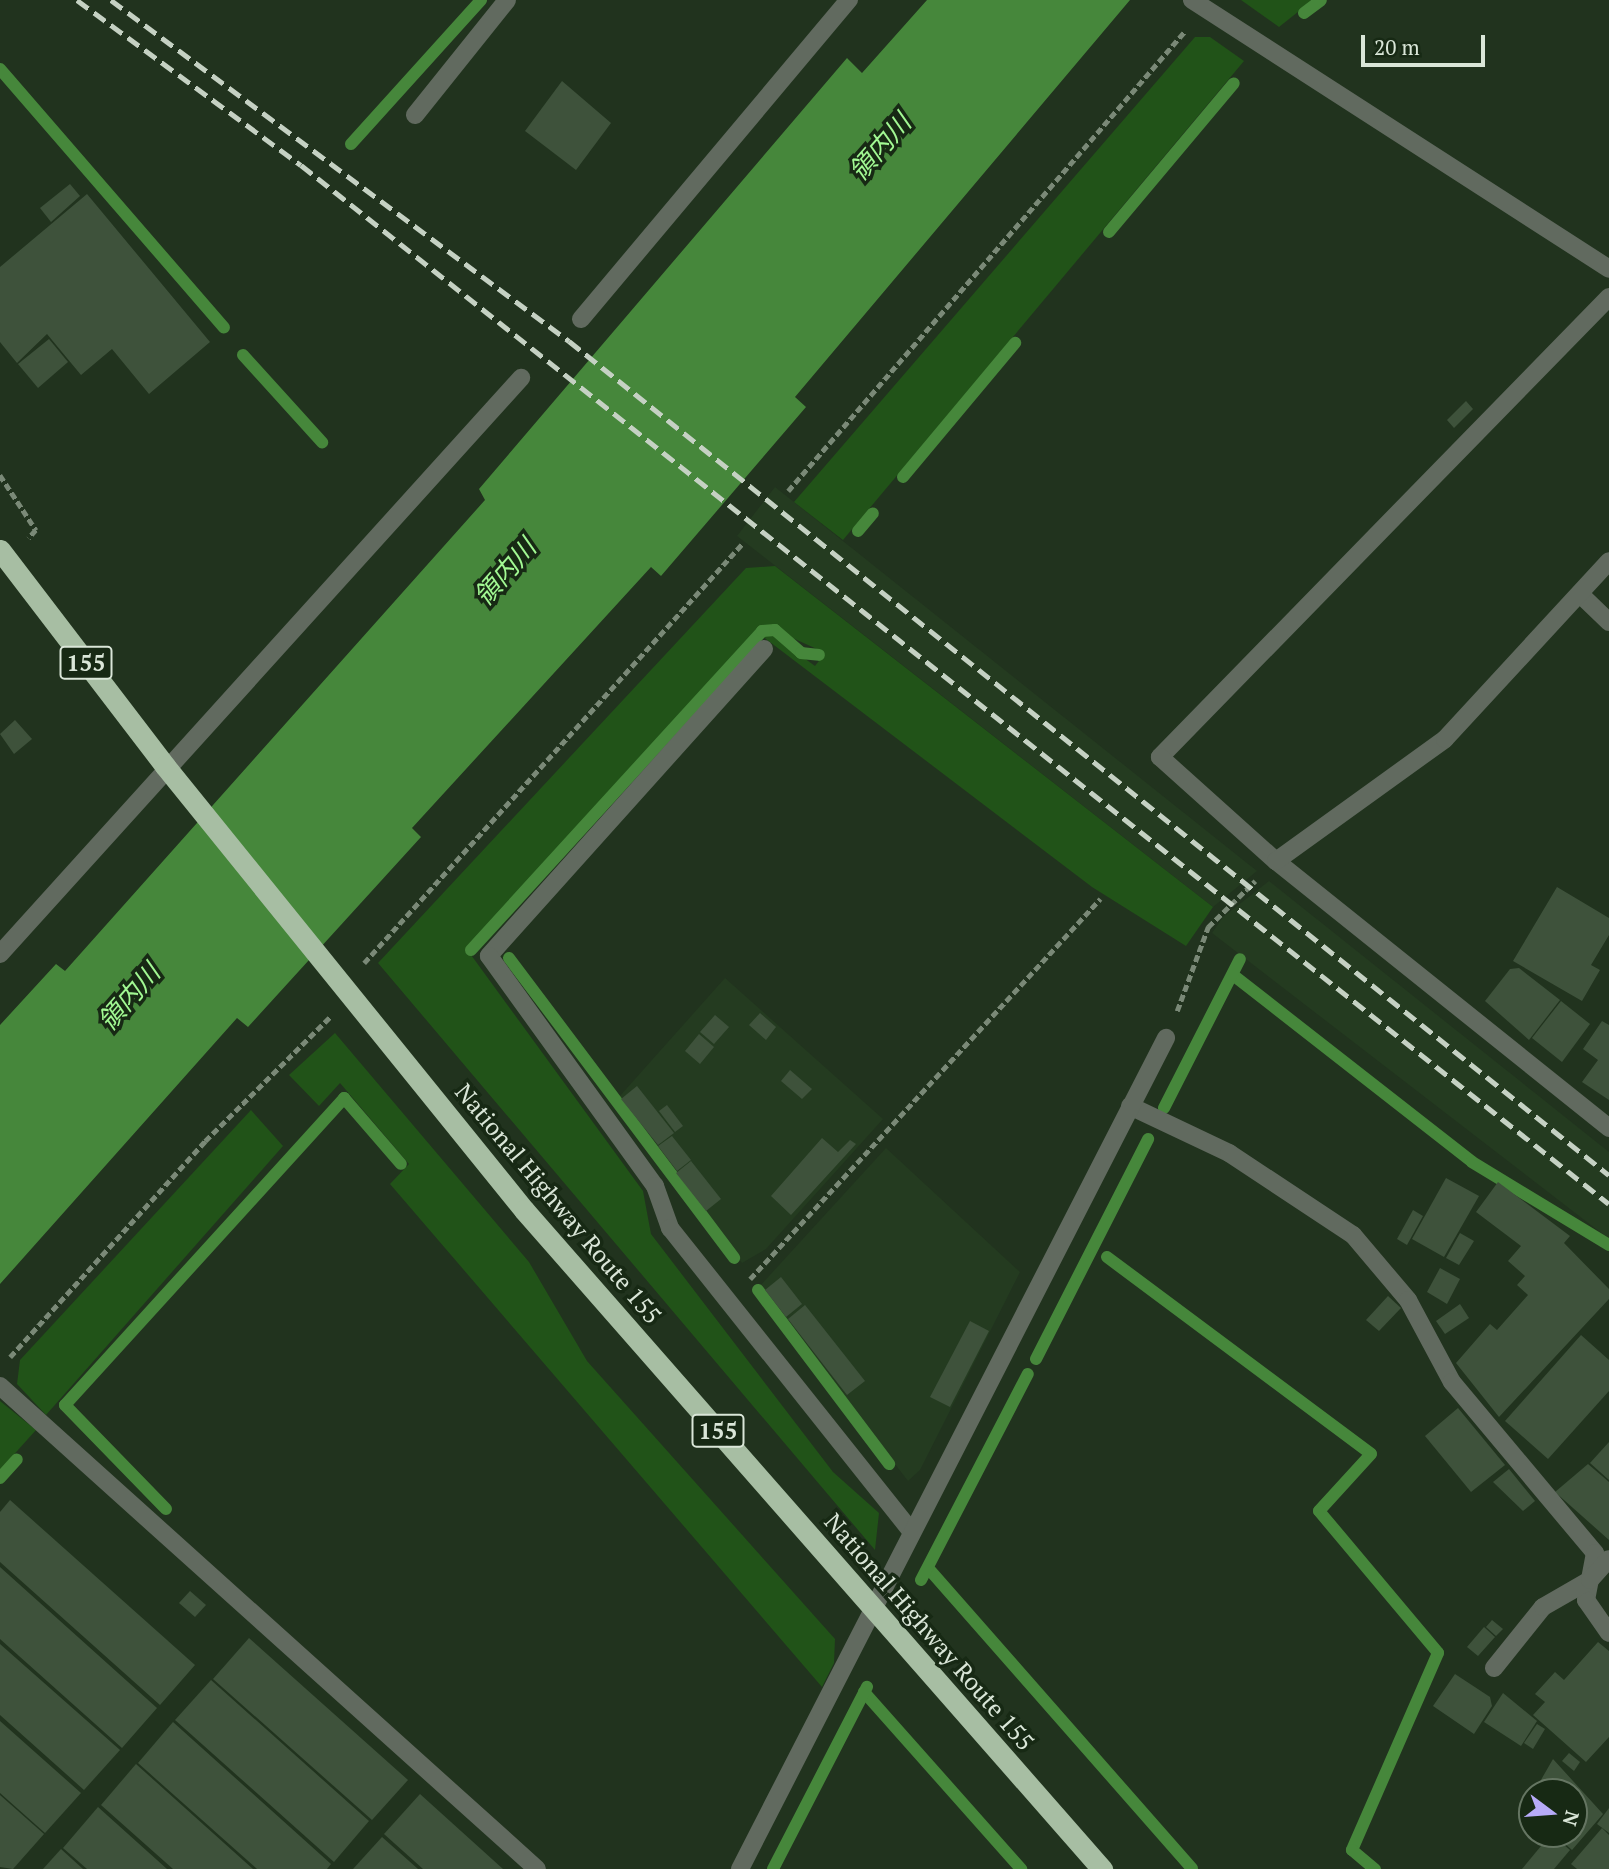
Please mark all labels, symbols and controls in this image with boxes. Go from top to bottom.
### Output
scale bar [1364,21,1488,65]
text: 20 m [1374,33,1420,61]
water label: 領内川 [843,107,917,187]
water label: 領内川 [468,532,542,612]
road number: 155 [58,643,114,682]
water label: 領内川 [92,957,166,1037]
street label: National Highway Route 155 [449,1078,667,1330]
road number: 155 [690,1412,746,1450]
street label: National Highway Route 155 [818,1508,1040,1756]
north arrow [1518,1778,1588,1848]
text: N [1558,1808,1586,1829]

